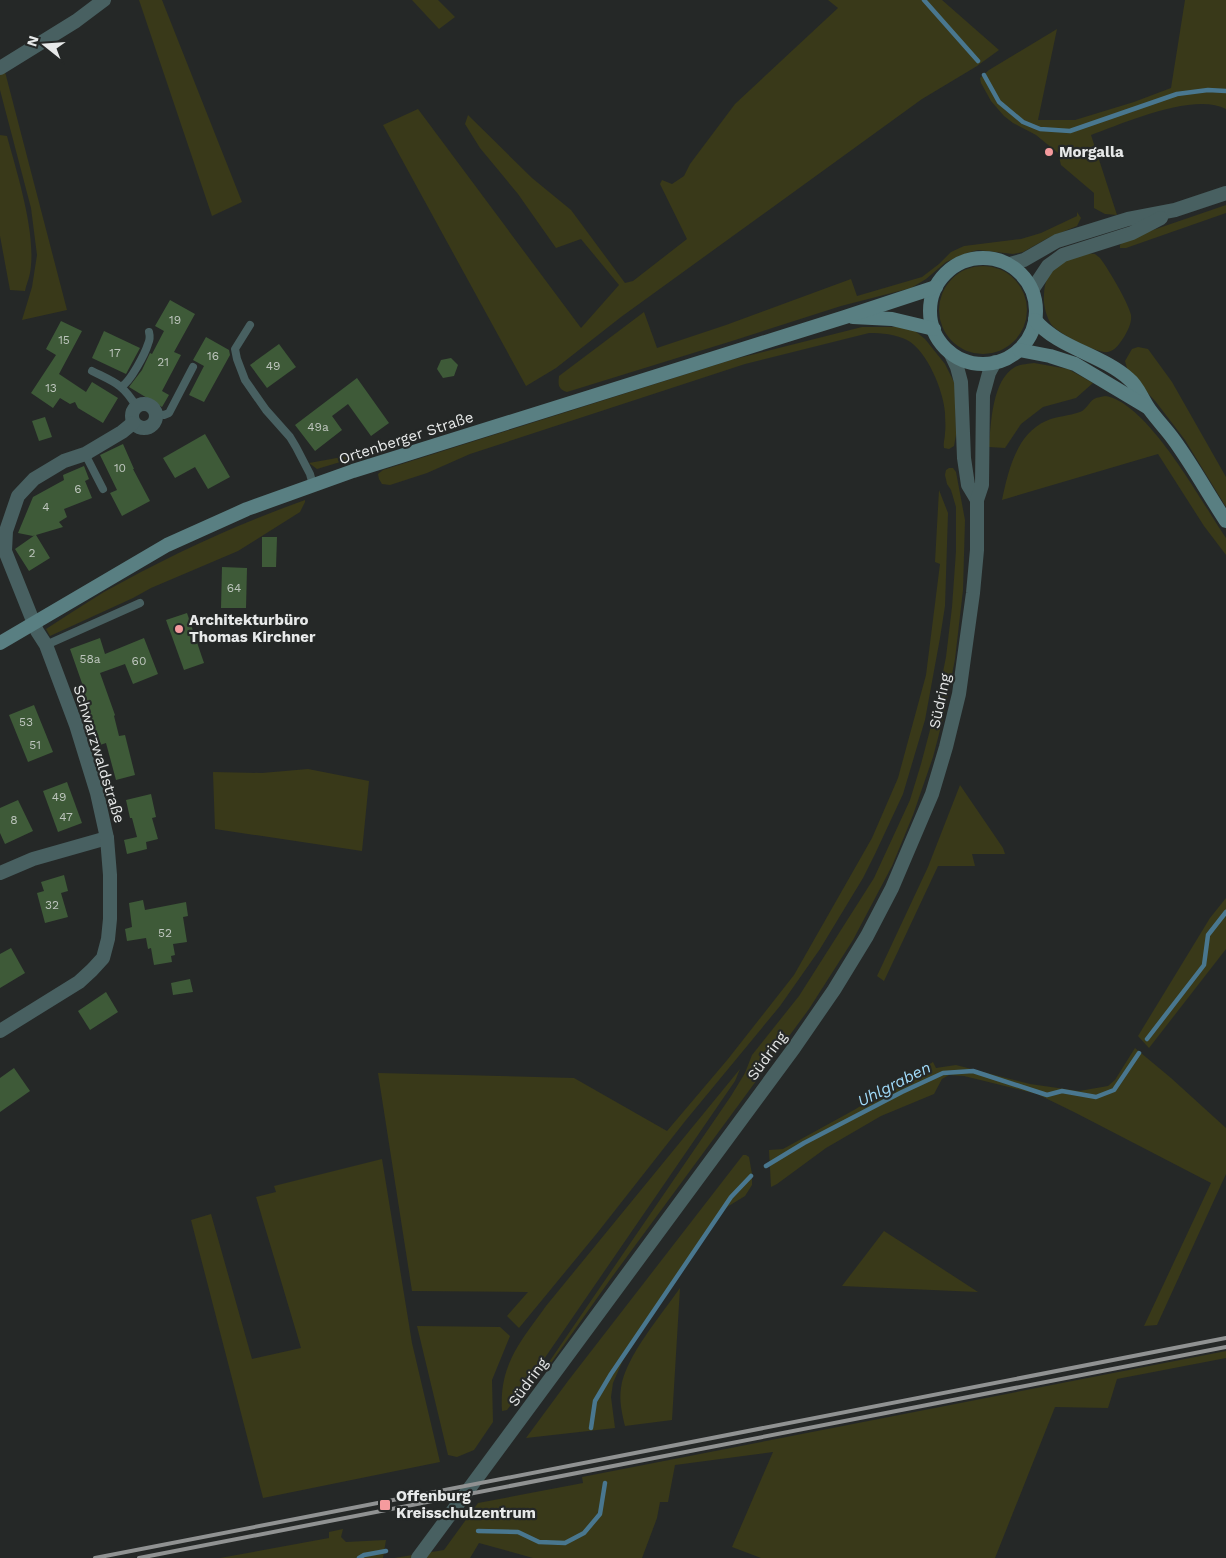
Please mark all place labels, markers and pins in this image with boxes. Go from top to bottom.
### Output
place label: Morgalla [1059,143,1124,161]
marker: Morgalla [1043,146,1055,158]
place label: Architekturbüro Thomas Kirchner [189,611,316,646]
marker: Architekturbüro Thomas Kirchner [173,623,185,635]
place label: Offenburg Kreisschulzentrum [396,1487,536,1522]
marker: Offenburg Kreisschulzentrum [378,1498,392,1512]

